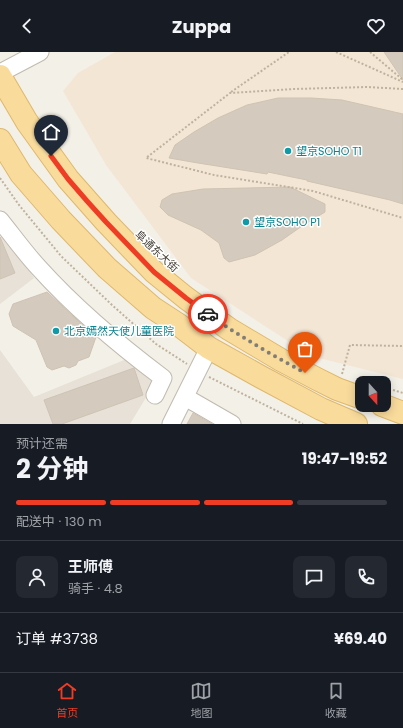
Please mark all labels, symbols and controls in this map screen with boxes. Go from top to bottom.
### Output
text: Zuppa [172,14,231,39]
icon: back [16,15,38,37]
icon: heart [365,15,387,37]
pin [34,115,68,156]
icon: home [40,121,62,143]
place label: 望京SOHO T1 [296,143,362,159]
marker: 望京SOHO T1 [283,146,293,156]
place label: 望京SOHO P1 [254,214,320,230]
marker: 望京SOHO P1 [241,217,251,227]
street label: 阜通东大街 [131,226,183,276]
courier [188,294,228,334]
icon: car [197,303,219,325]
place label: 北京嫣然天使儿童医院 [64,323,174,339]
marker: 北京嫣然天使儿童医院 [51,326,61,336]
pin [288,332,322,373]
icon: bag [294,338,316,360]
north arrow [355,376,391,412]
map controls [355,376,391,412]
text: 预计还需 [16,434,68,453]
text: 19:47–19:52 [302,448,387,469]
text: 2 分钟 [16,451,88,487]
text: 配送中 · 130 m [16,512,102,531]
button: person [16,556,58,598]
text: 王师傅 [68,556,113,577]
button: chat [293,556,335,598]
button: phone [345,556,387,598]
text: 骑手 · 4.8 [68,579,123,598]
text: 订单 #3738 [16,628,98,649]
text: ¥69.40 [334,628,387,649]
tab: 首页 [56,680,78,722]
tab: 地图 [190,680,212,722]
tab: 收藏 [325,680,347,722]

